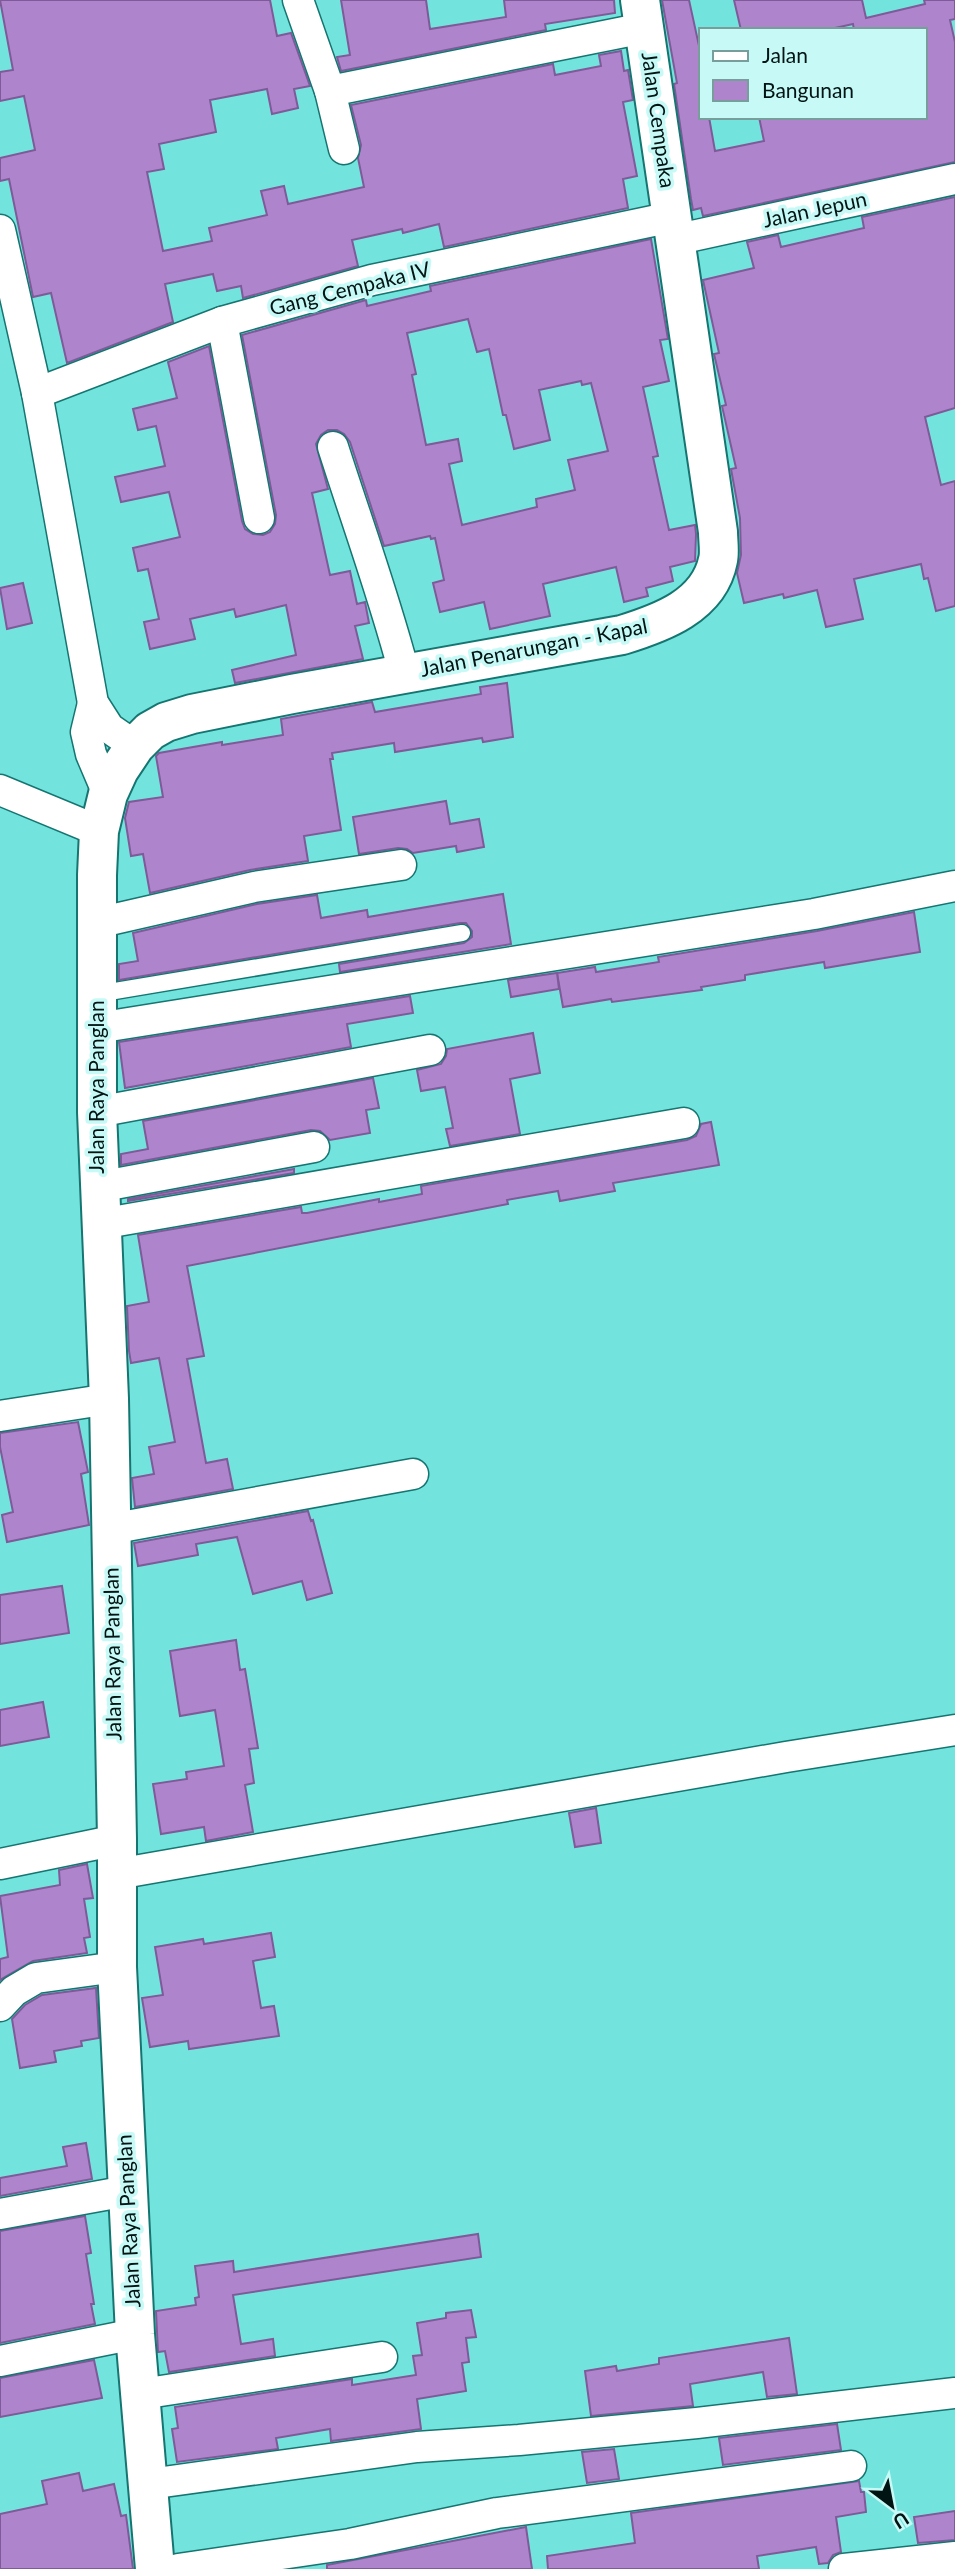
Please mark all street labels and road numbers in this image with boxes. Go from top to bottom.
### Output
street label: Jalan Cempaka [638,50,681,189]
street label: Jalan Jepun [760,185,869,232]
street label: Gang Cempaka IV [267,255,433,320]
street label: Jalan Penarungan - Kapal [418,612,649,681]
street label: Jalan Raya Panglan [83,1000,108,1174]
street label: Jalan Raya Panglan [97,1567,126,1741]
street label: Jalan Raya Panglan [110,2134,145,2308]

